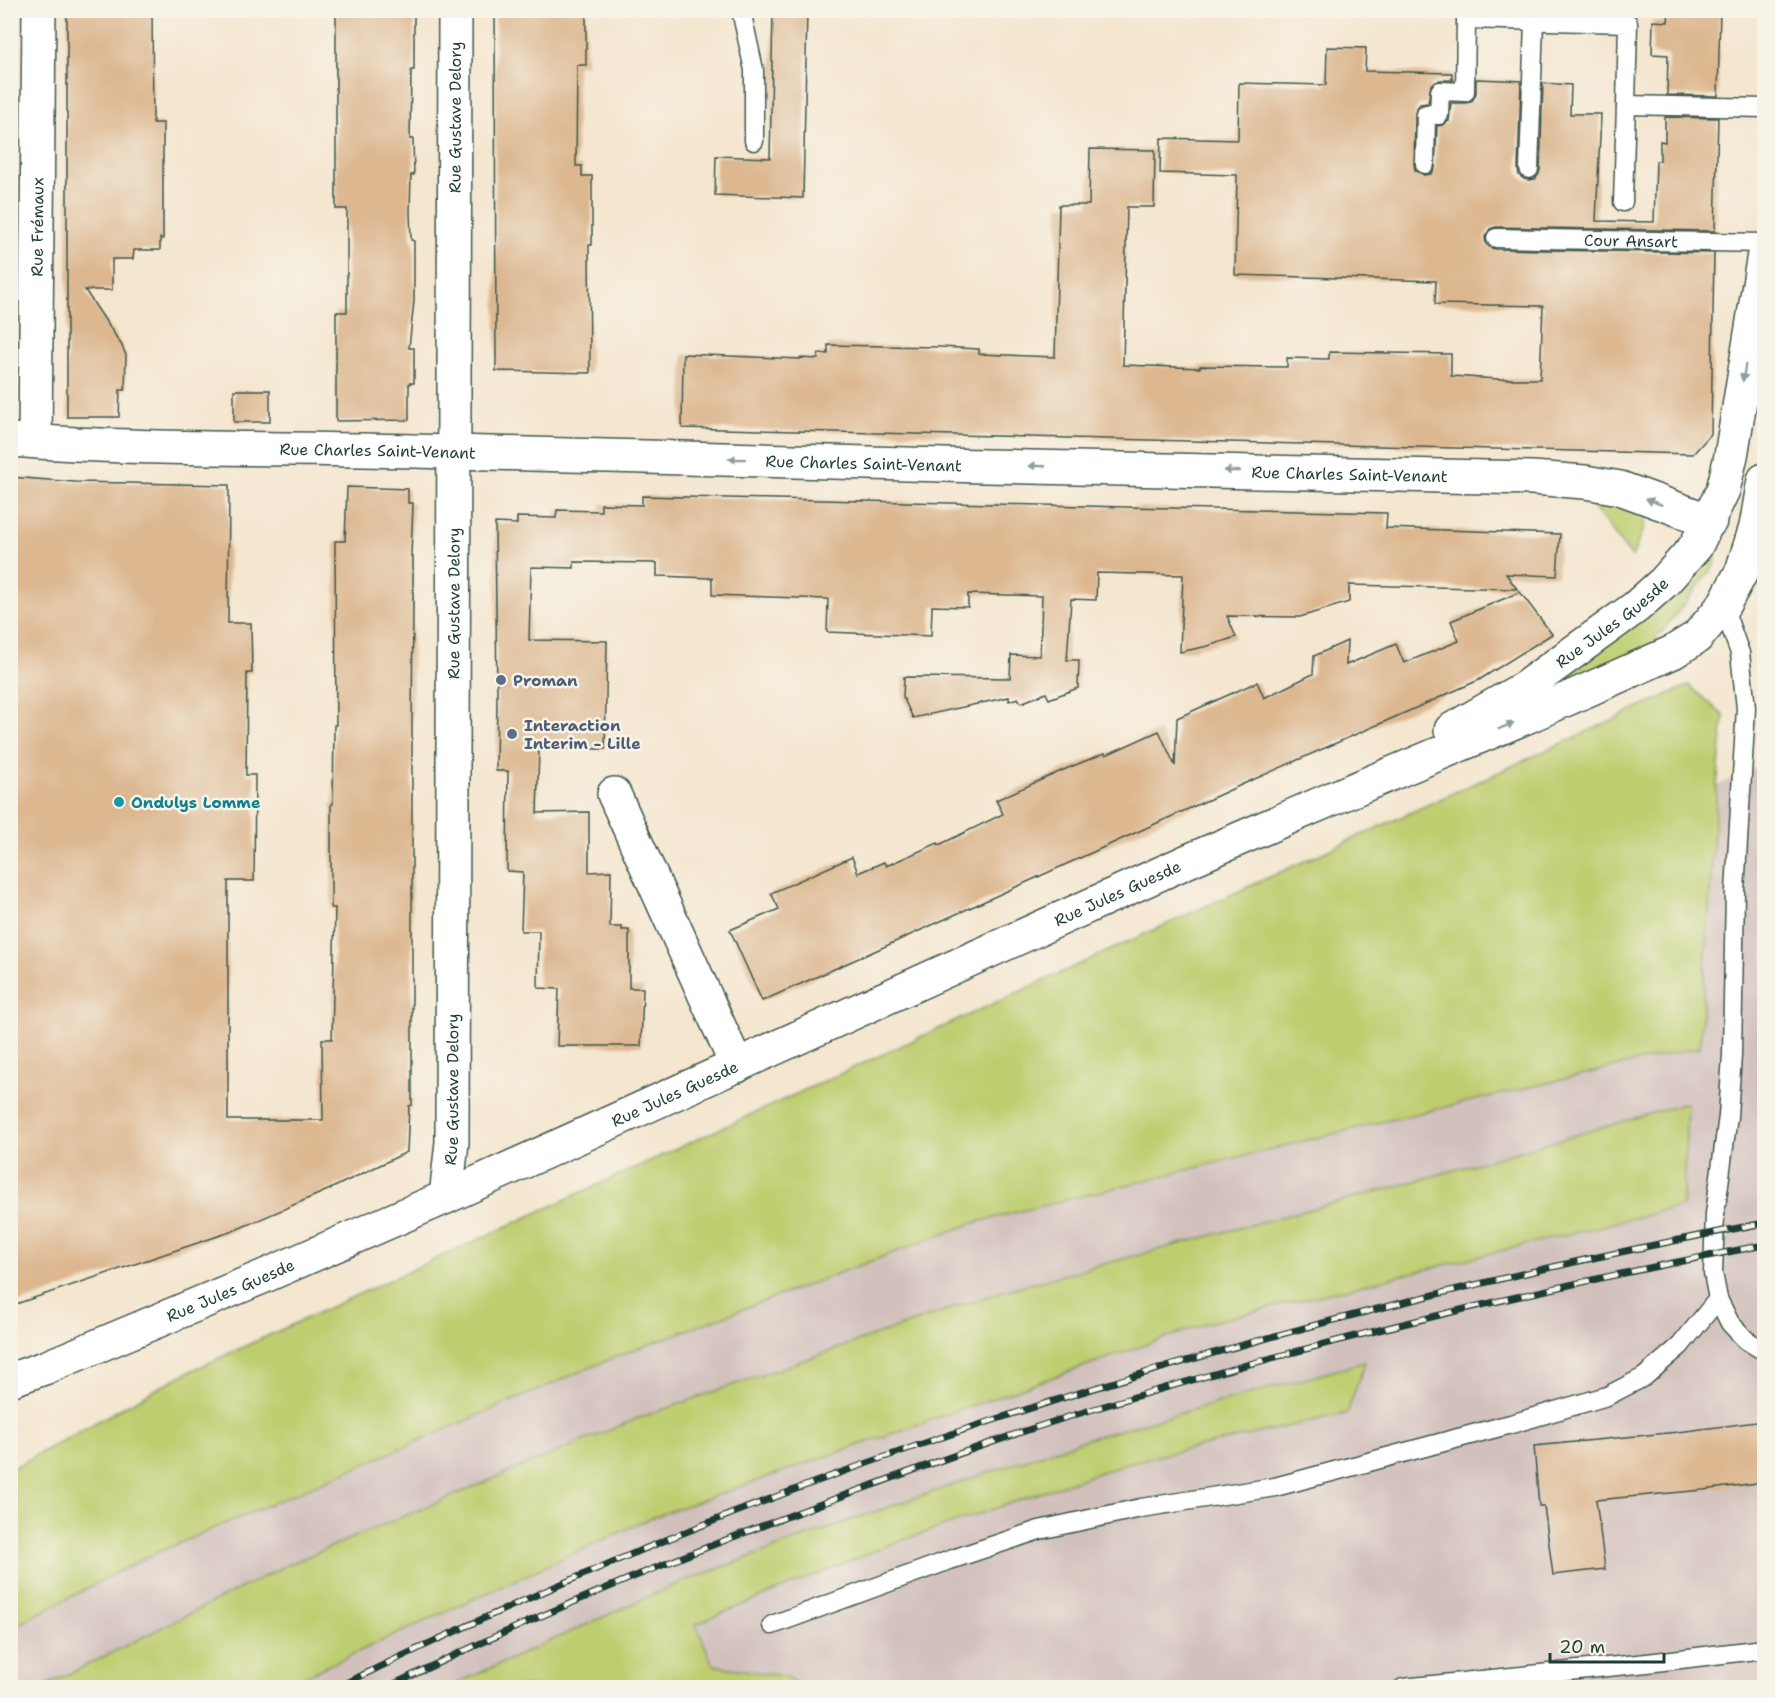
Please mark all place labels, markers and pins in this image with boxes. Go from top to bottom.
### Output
place label: Proman [513,670,578,691]
marker: Proman [494,673,508,687]
place label: Interaction Interim - Lille [524,715,641,754]
marker: Interaction Interim - Lille [505,727,519,741]
place label: Ondulys Lomme [131,792,261,813]
marker: Ondulys Lomme [112,795,126,809]

